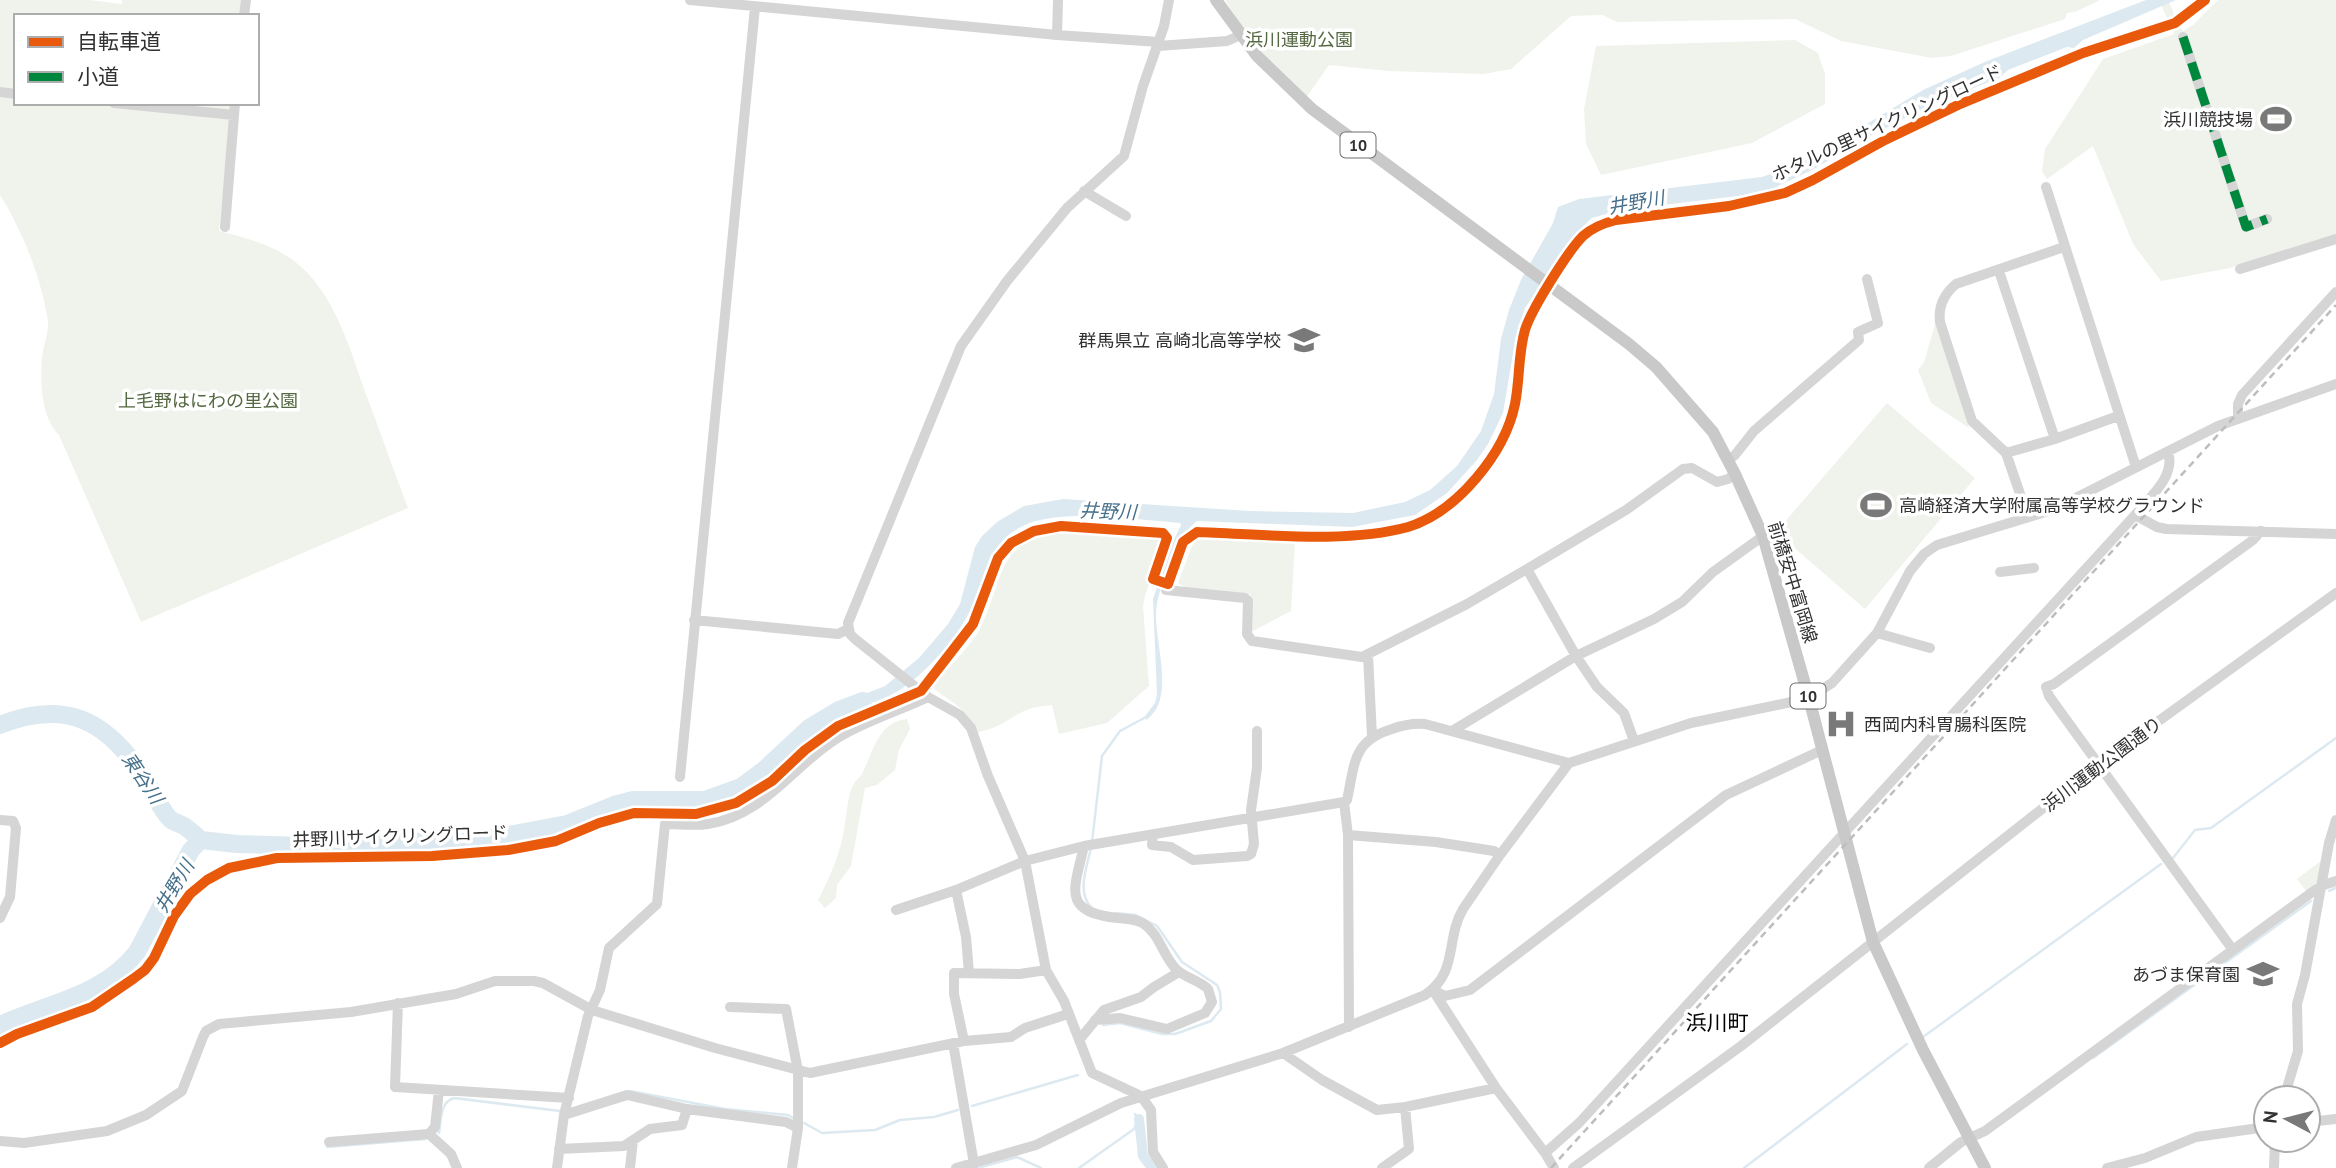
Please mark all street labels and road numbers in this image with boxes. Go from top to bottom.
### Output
street label: ホタルの里サイクリングロード [1768,59,2006,187]
road number: 10 [1340,132,1376,158]
street label: 前橋安中富岡線 [1764,518,1822,646]
road number: 10 [1790,684,1826,708]
street label: 浜川運動公園通り [2038,711,2166,817]
street label: 井野川サイクリングロード [292,821,508,851]

